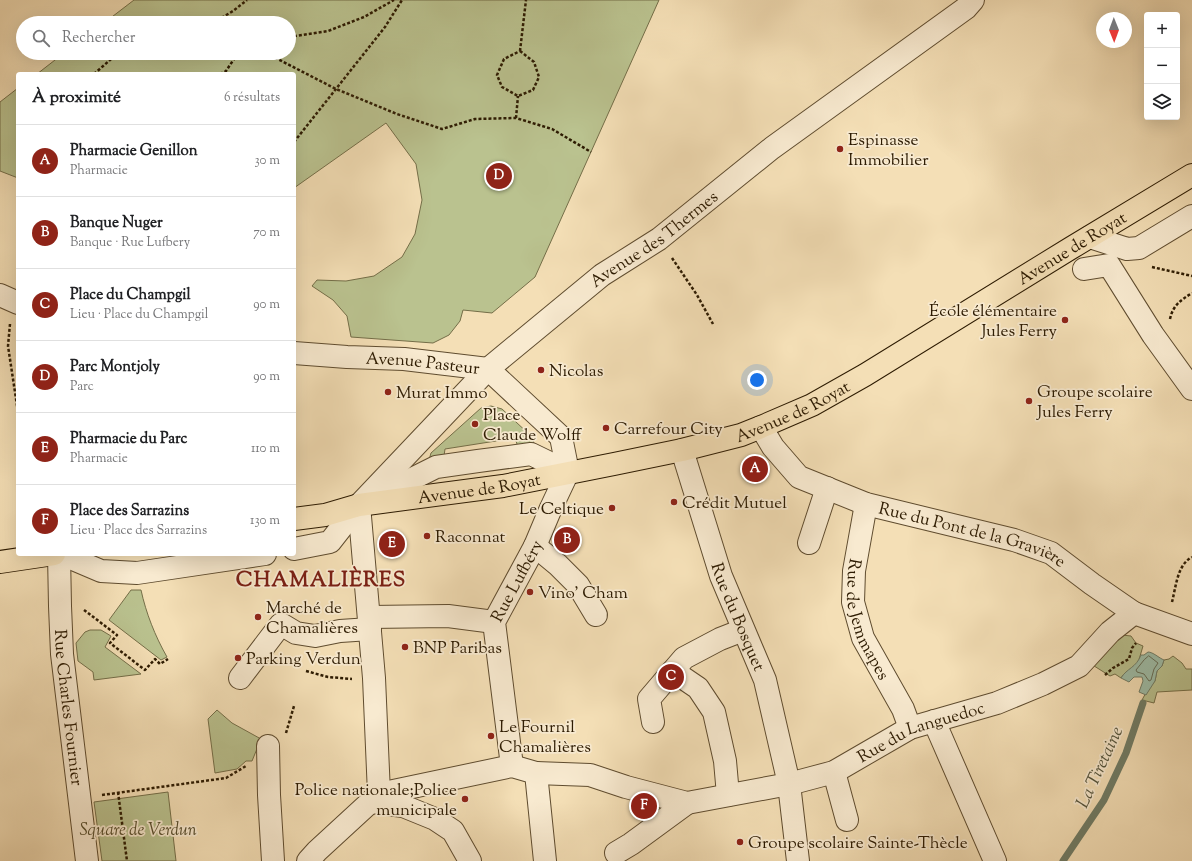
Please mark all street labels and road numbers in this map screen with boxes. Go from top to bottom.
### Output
street label: Avenue des Thermes [585,186,724,294]
street label: Avenue de Royat [1013,207,1132,292]
street label: Avenue Pasteur [365,348,481,382]
street label: Avenue de Royat [732,376,855,450]
street label: Avenue de Royat [416,469,543,511]
street label: Rue du Pont de la Gravière [876,497,1070,574]
street label: Rue Lufbéry [486,536,550,627]
street label: Rue de Jemmapes [839,556,894,685]
street label: Rue du Bosquet [704,560,770,675]
street label: Rue Charles Fournier [47,629,88,788]
street label: Rue du Languedoc [854,697,988,770]

